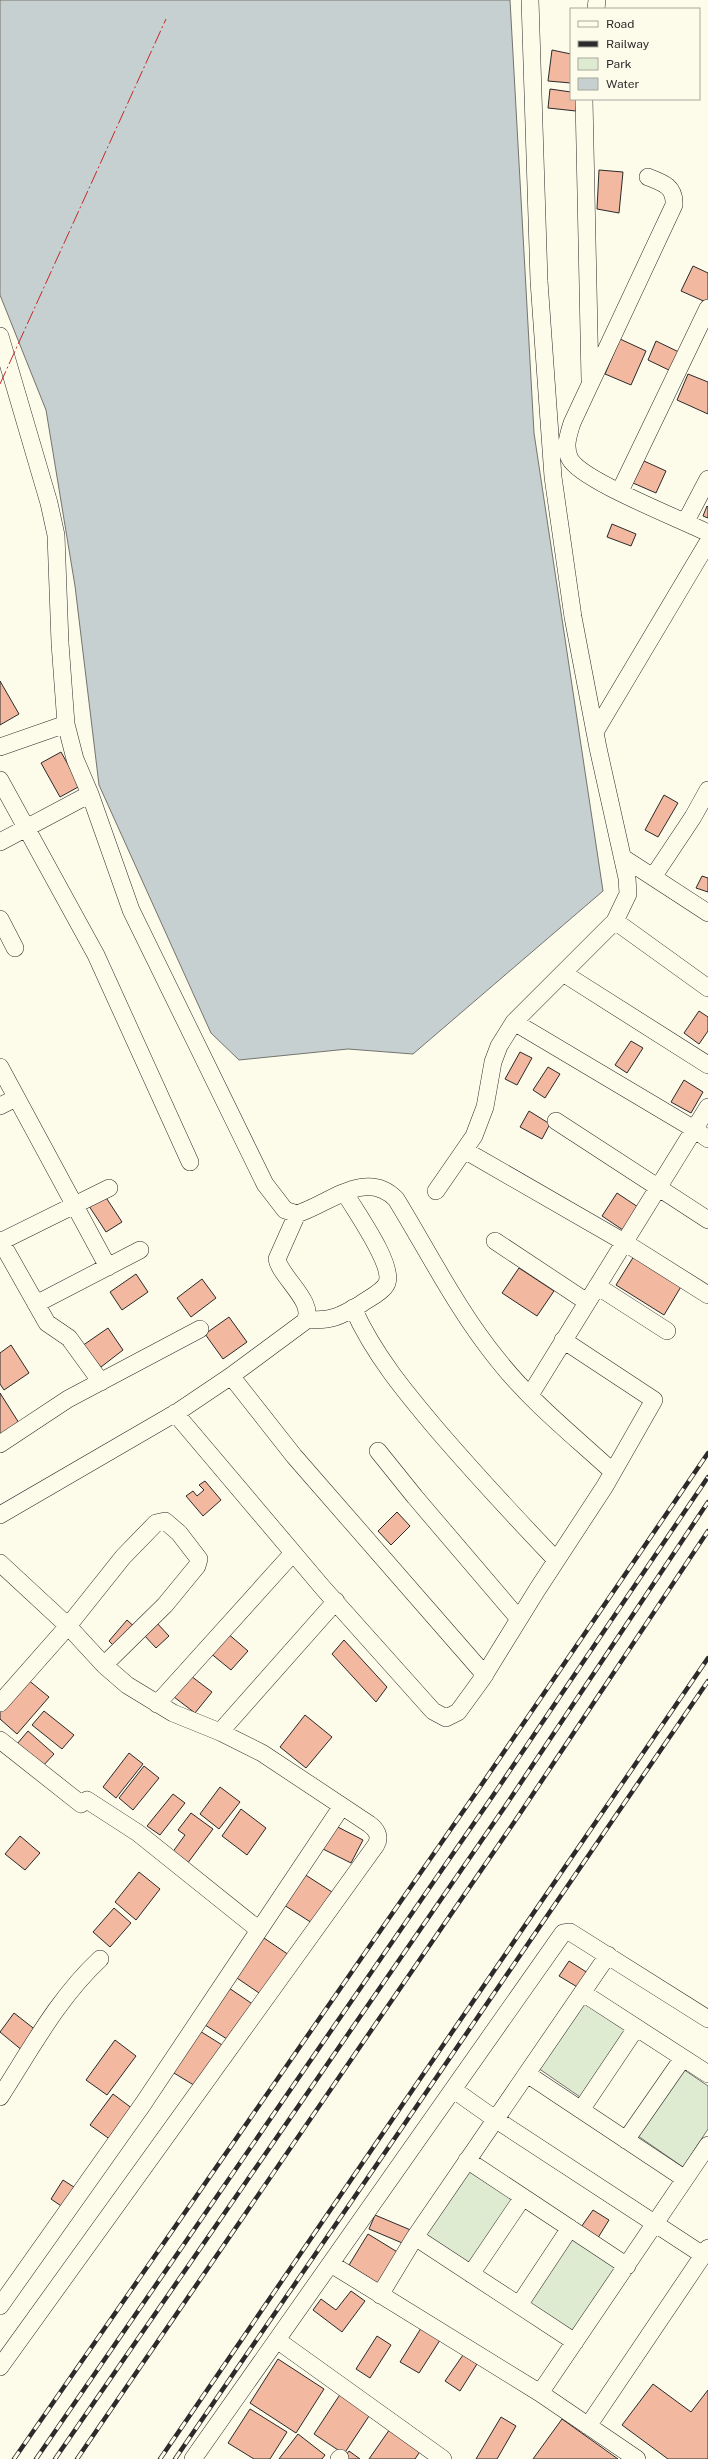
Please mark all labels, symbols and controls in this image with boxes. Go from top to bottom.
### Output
legend [570,8,700,100]
text: Road [606,17,634,31]
text: Railway [606,37,650,51]
text: Park [606,57,632,71]
text: Water [606,77,640,91]

